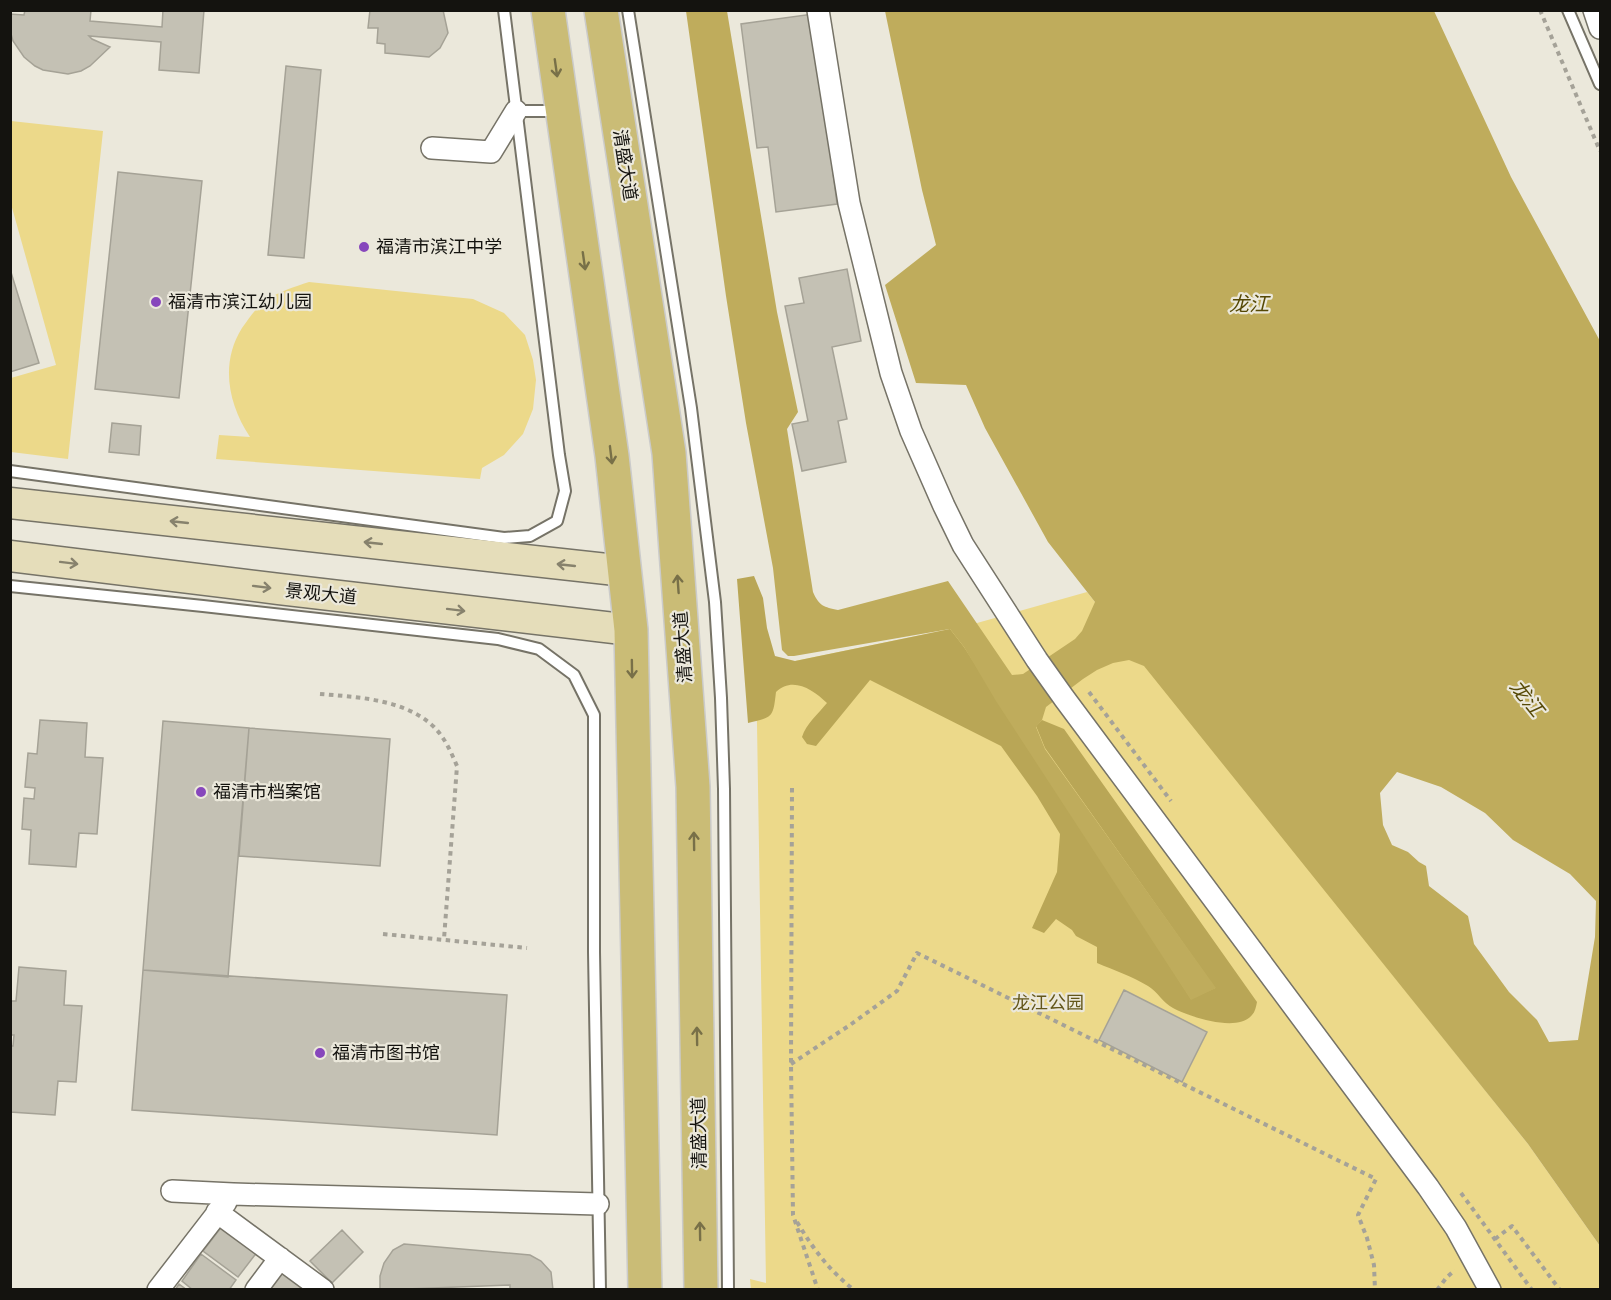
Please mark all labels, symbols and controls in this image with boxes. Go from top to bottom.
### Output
one-way arrow [551,58,562,78]
street label: 清盛大道 [609,128,641,202]
place label: 福清市滨江中学 [376,237,502,258]
marker: 福清市滨江中学 [357,240,371,254]
one-way arrow [578,251,589,271]
place label: 福清市滨江幼儿园 [168,292,312,313]
water label: 龙江 [1229,293,1271,317]
marker: 福清市滨江幼儿园 [149,295,163,309]
one-way arrow [606,444,617,464]
one-way arrow [169,516,189,527]
one-way arrow [363,537,383,548]
one-way arrow [58,558,78,569]
one-way arrow [557,559,577,570]
one-way arrow [672,574,683,594]
street label: 景观大道 [284,580,358,609]
one-way arrow [252,582,271,593]
one-way arrow [445,604,465,615]
street label: 清盛大道 [671,610,696,684]
one-way arrow [626,659,638,679]
water label: 龙江 [1504,676,1549,723]
place label: 福清市档案馆 [213,782,321,803]
marker: 福清市档案馆 [194,785,208,799]
one-way arrow [688,832,700,852]
park label: 龙江公园 [1012,993,1084,1014]
one-way arrow [691,1027,703,1047]
place label: 福清市图书馆 [332,1043,440,1064]
marker: 福清市图书馆 [313,1046,327,1060]
street label: 清盛大道 [688,1097,711,1169]
one-way arrow [694,1222,706,1242]

